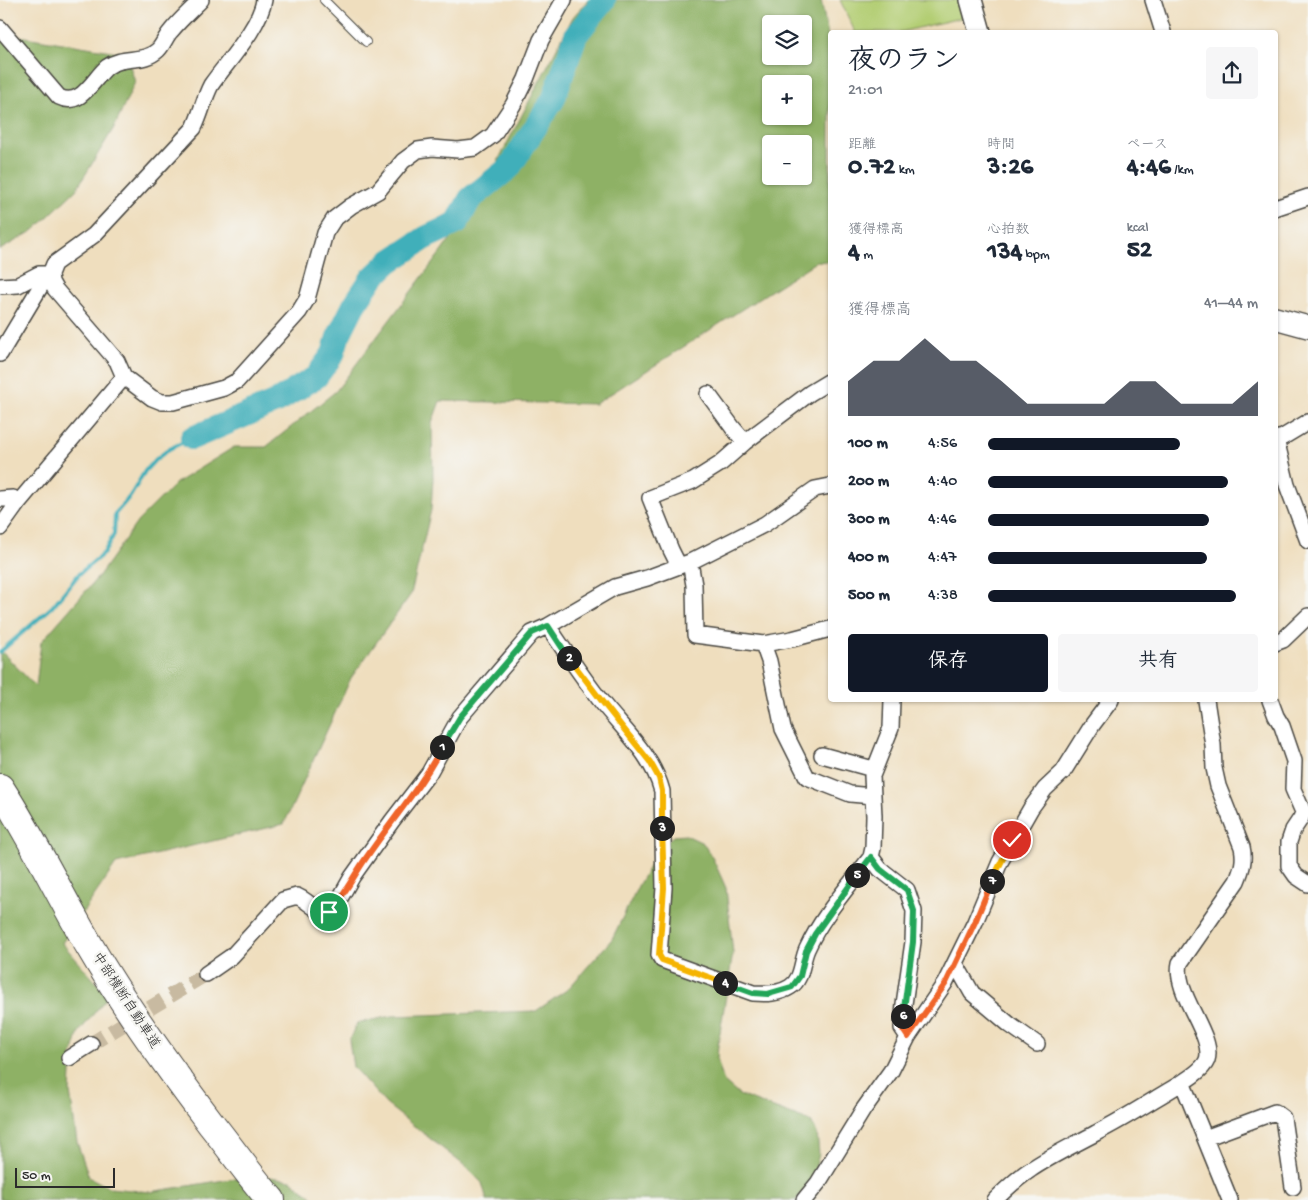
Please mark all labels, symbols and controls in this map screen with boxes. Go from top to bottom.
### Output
map controls [762,15,812,185]
button: layers [762,15,812,65]
text: 夜のラン [848,46,960,79]
button: share [1206,47,1258,99]
button: + [762,75,812,125]
text: 21:01 [848,82,883,101]
button: − [762,135,812,185]
text: 距離 [848,137,876,154]
text: 時間 [987,137,1015,154]
text: ペース [1127,137,1168,154]
text: 0.72 [848,154,895,183]
text: 3:26 [987,154,1033,183]
text: 4:46 [1127,154,1171,183]
text: km [895,162,915,179]
text: /km [1171,162,1194,179]
text: kcal [1127,220,1149,237]
text: 獲得標高 [848,222,904,239]
text: 心拍数 [987,222,1029,239]
text: 52 [1127,237,1152,266]
text: 4 [848,239,860,268]
text: 134 [987,239,1022,268]
text: m [860,247,873,264]
text: bpm [1022,247,1050,264]
text: 41–44 m [1204,295,1258,314]
text: 獲得標高 [848,302,912,321]
text: 100 m [848,435,888,454]
text: 4:56 [928,435,957,454]
text: 200 m [848,473,889,492]
text: 4:40 [928,473,957,492]
text: 300 m [848,511,890,530]
text: 4:46 [928,511,956,530]
text: 400 m [848,549,889,568]
text: 4:47 [928,549,956,568]
text: 500 m [848,587,890,606]
text: 4:38 [928,587,958,606]
button: 保存 [848,634,1048,692]
button: 共有 [1058,634,1258,692]
pin: 2 [556,646,582,670]
text: 2 [566,650,573,667]
pin: 1 [430,734,454,760]
text: 1 [440,739,445,756]
pin: 3 [650,816,674,840]
pin [991,819,1033,861]
text: 3 [659,820,666,837]
icon: check [998,826,1026,854]
pin: 5 [844,862,870,888]
text: 5 [854,867,861,884]
pin: 7 [980,868,1004,894]
text: 7 [989,873,996,890]
pin [308,891,350,933]
icon: arrive [315,898,343,926]
street label: 中部横断自動車道 [87,949,163,1053]
pin: 4 [712,970,738,996]
text: 4 [722,975,729,992]
pin: 6 [890,1004,916,1028]
text: 6 [900,1008,907,1025]
scale bar [15,1165,115,1188]
text: 50 m [22,1168,51,1185]

